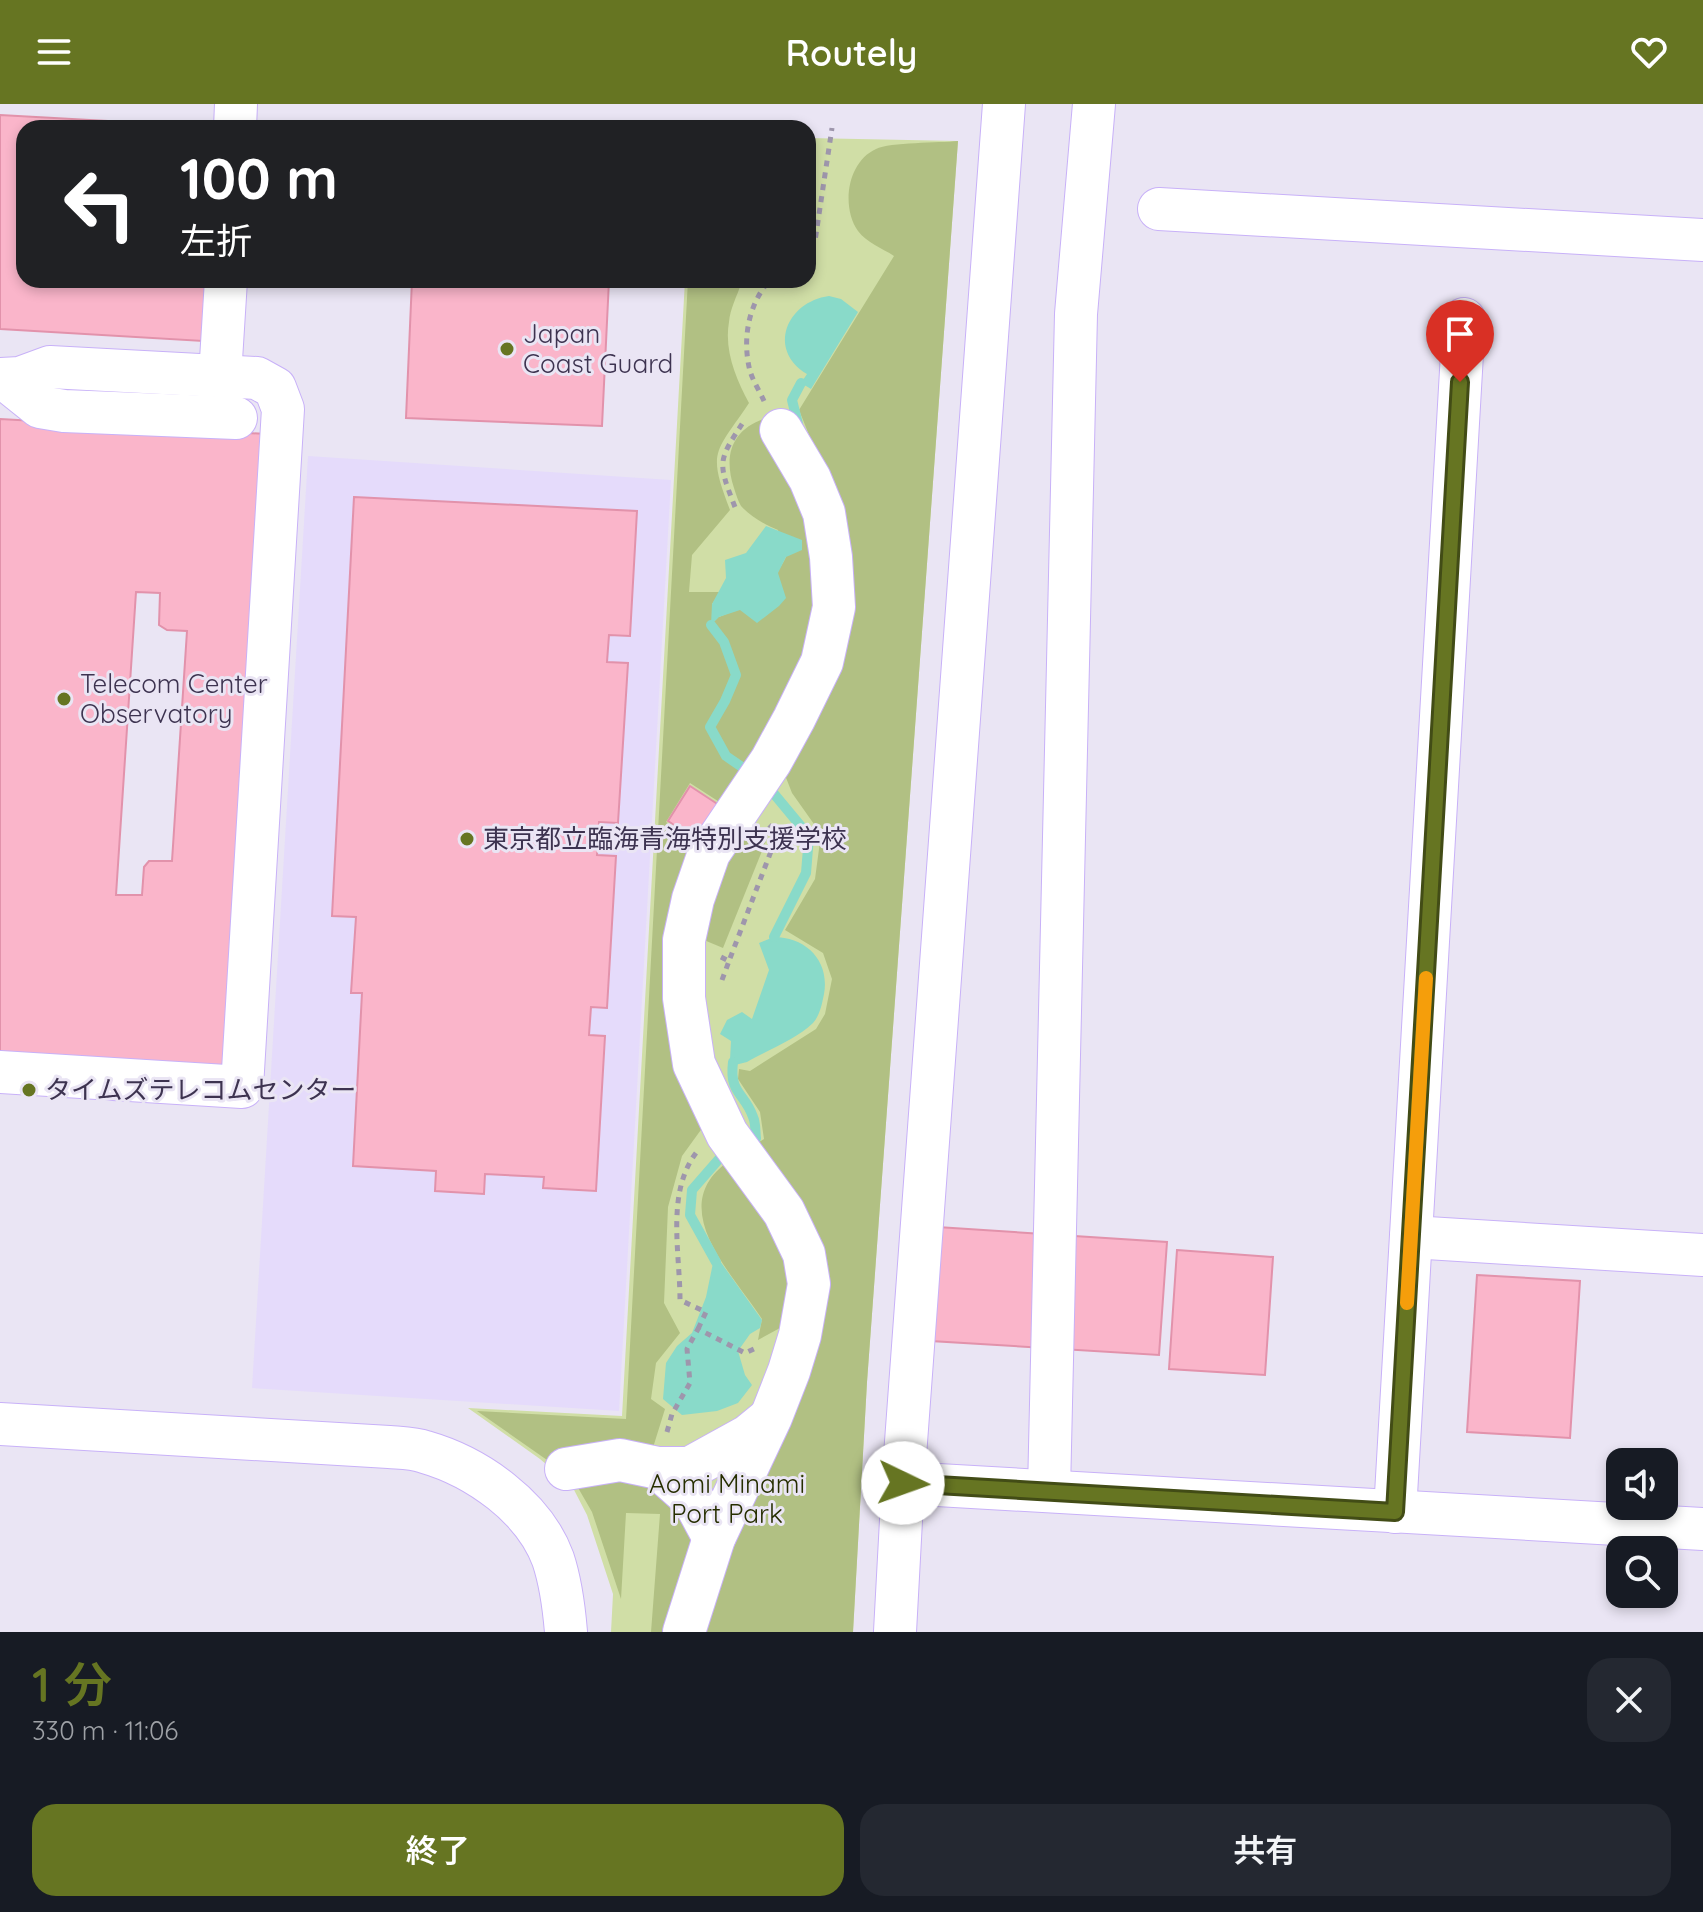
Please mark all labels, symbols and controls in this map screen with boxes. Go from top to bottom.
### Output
icon: menu [32,30,76,74]
text: Routely [786,30,917,75]
icon: heart [1627,30,1671,74]
text: 100 m [180,143,338,213]
icon: left [48,152,152,256]
text: 左折 [180,218,252,263]
pin [1426,300,1494,382]
icon: arrive [1438,312,1482,356]
place label: Japan Coast Guard [523,317,673,380]
marker: Japan Coast Guard [498,340,516,358]
place label: Telecom Center Observatory [80,667,268,730]
marker: Telecom Center Observatory [55,690,73,708]
place label: 東京都立臨海青海特別支援学校 [483,822,847,855]
marker: 東京都立臨海青海特別支援学校 [458,830,476,848]
place label: タイムズテレコムセンター [45,1073,356,1106]
marker: タイムズテレコムセンター [20,1081,38,1099]
position arrow [861,1441,945,1525]
map controls [1606,1448,1678,1608]
button: sound [1606,1448,1678,1520]
park label: Aomi Minami Port Park [649,1467,805,1530]
button: search [1606,1536,1678,1608]
text: 1 分 [32,1654,112,1714]
button: close [1587,1658,1671,1742]
text: 330 m · 11:06 [32,1714,178,1747]
button: 終了 [32,1804,844,1896]
button: 共有 [860,1804,1671,1896]

